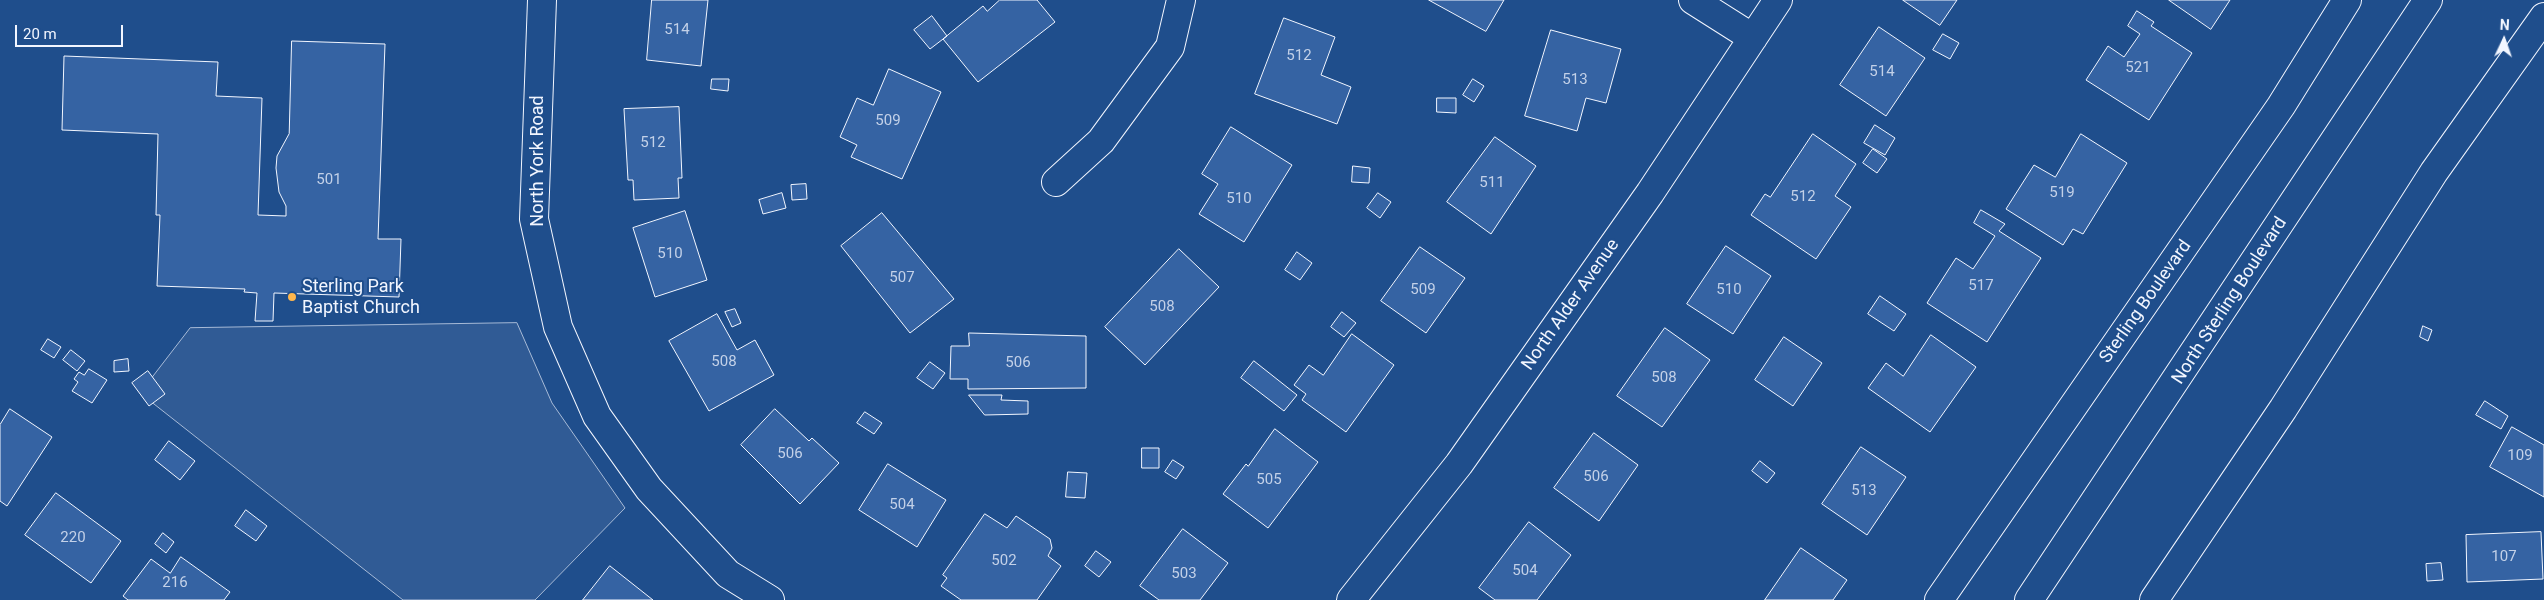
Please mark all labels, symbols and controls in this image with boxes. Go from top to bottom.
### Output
scale bar [18,15,125,47]
north arrow [2479,15,2529,65]
text: N [2499,17,2510,33]
house number: 514 [664,21,690,39]
text: 20 m [23,25,57,43]
house number: 512 [1286,47,1312,65]
house number: 521 [2125,59,2151,77]
house number: 514 [1869,63,1895,81]
house number: 513 [1562,71,1588,89]
street label: North York Road [527,95,549,227]
house number: 509 [875,112,901,130]
house number: 512 [640,134,666,152]
house number: 501 [316,171,342,189]
house number: 511 [1479,174,1505,192]
house number: 519 [2049,184,2075,202]
house number: 512 [1790,188,1816,206]
house number: 510 [1226,190,1252,208]
street label: North Sterling Boulevard [2168,213,2292,389]
street label: North Alder Avenue [1518,235,1624,375]
street label: Sterling Boulevard [2096,236,2196,368]
house number: 510 [657,245,683,263]
house number: 507 [889,269,915,287]
place label: Sterling Park Baptist Church [302,276,420,318]
house number: 517 [1968,277,1994,295]
house number: 509 [1410,281,1436,299]
house number: 510 [1716,281,1742,299]
marker: Sterling Park Baptist Church [286,291,298,303]
house number: 508 [1149,298,1175,316]
house number: 508 [711,353,737,371]
house number: 506 [1005,354,1031,372]
house number: 508 [1651,369,1677,387]
house number: 506 [777,445,803,463]
house number: 109 [2507,447,2533,465]
house number: 506 [1583,468,1609,486]
house number: 505 [1256,471,1282,489]
house number: 513 [1851,482,1877,500]
house number: 504 [889,496,915,514]
house number: 220 [60,529,86,547]
house number: 107 [2491,548,2517,566]
house number: 502 [991,552,1017,570]
house number: 504 [1512,562,1538,580]
house number: 503 [1171,565,1197,583]
house number: 216 [162,574,188,592]

